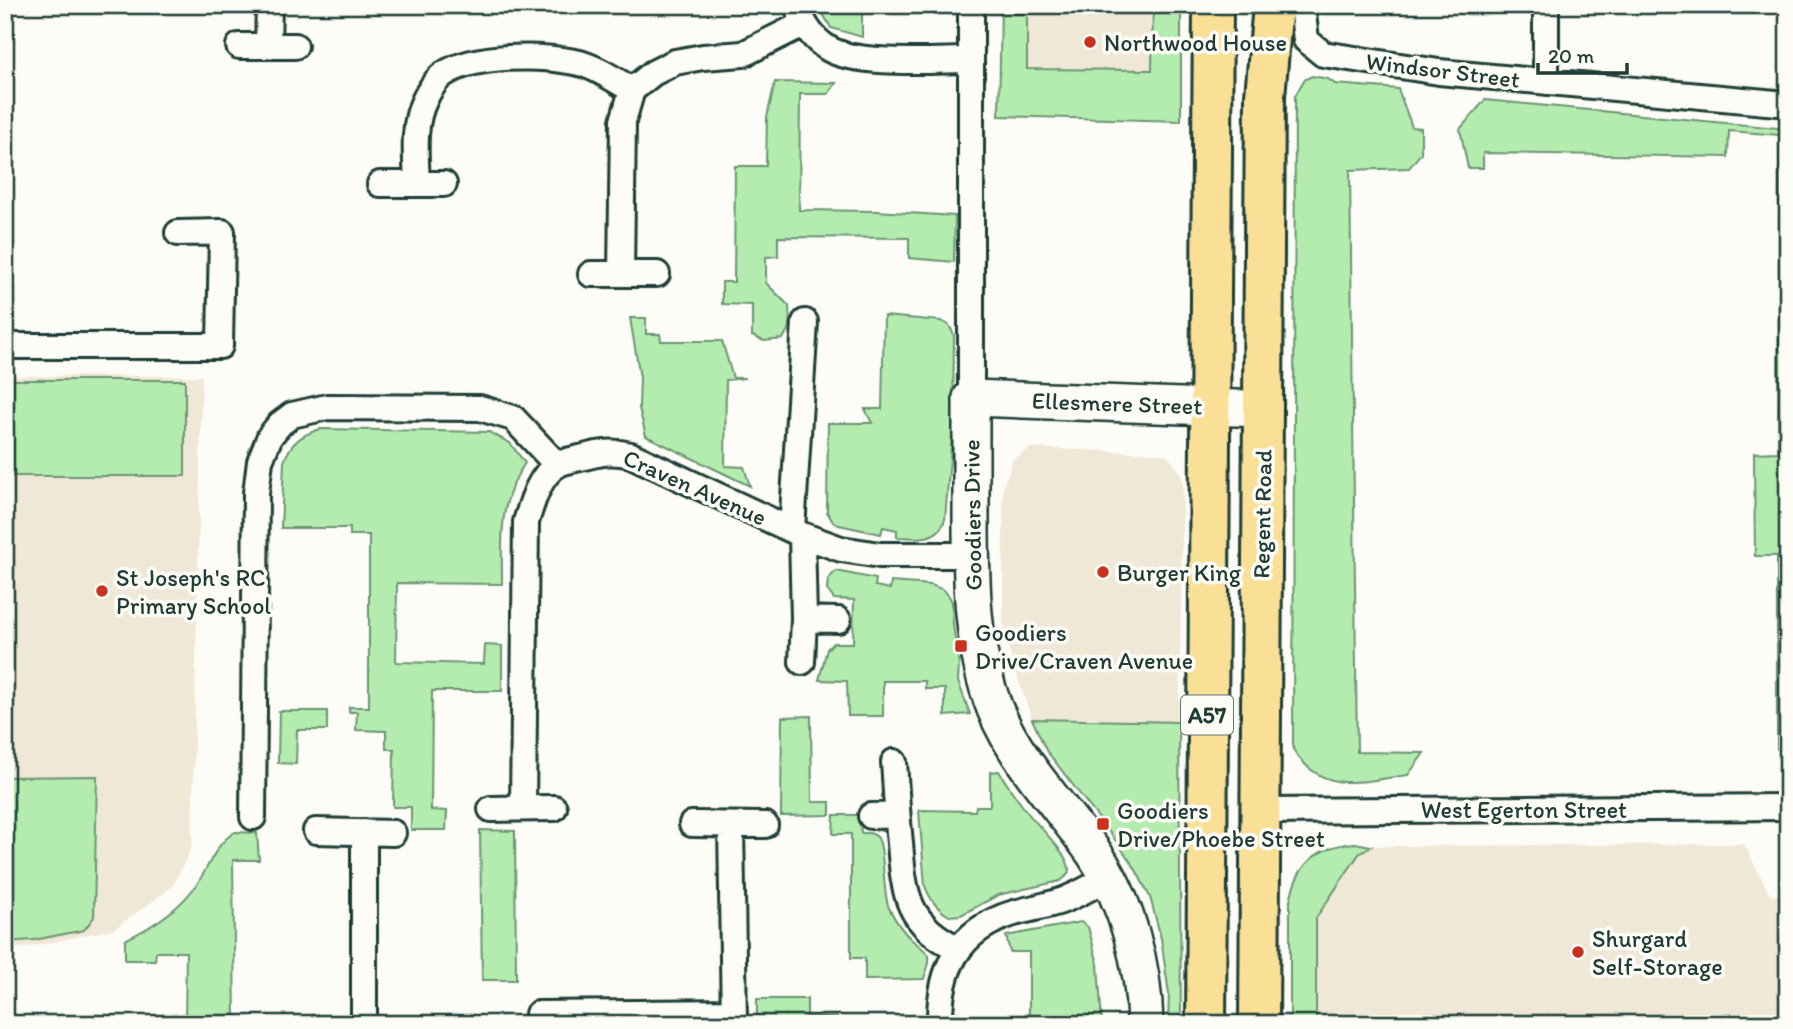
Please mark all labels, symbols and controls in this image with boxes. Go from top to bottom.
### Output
place label: Northwood House [1104,28,1287,57]
scale bar [1538,32,1627,76]
marker: Northwood House [1082,34,1098,50]
text: 20 m [1548,43,1595,68]
street label: Windsor Street [1364,46,1522,94]
street label: Ellesmere Street [1031,386,1203,420]
street label: Goodiers Drive [956,439,988,591]
street label: Craven Avenue [619,442,771,532]
street label: Regent Road [1246,449,1278,579]
place label: Burger King [1117,558,1242,587]
place label: St Joseph's RC Primary School [116,563,271,620]
marker: Burger King [1095,564,1111,580]
marker: St Joseph's RC Primary School [94,583,110,599]
place label: Goodiers Drive/Craven Avenue [975,618,1193,675]
marker: Goodiers Drive/Craven Avenue [953,638,969,654]
road number: A57 [1181,695,1233,734]
street label: West Egerton Street [1421,795,1627,824]
place label: Goodiers Drive/Phoebe Street [1117,796,1325,853]
marker: Goodiers Drive/Phoebe Street [1095,816,1111,832]
place label: Shurgard Self-Storage [1592,924,1723,981]
marker: Shurgard Self-Storage [1570,944,1586,960]

